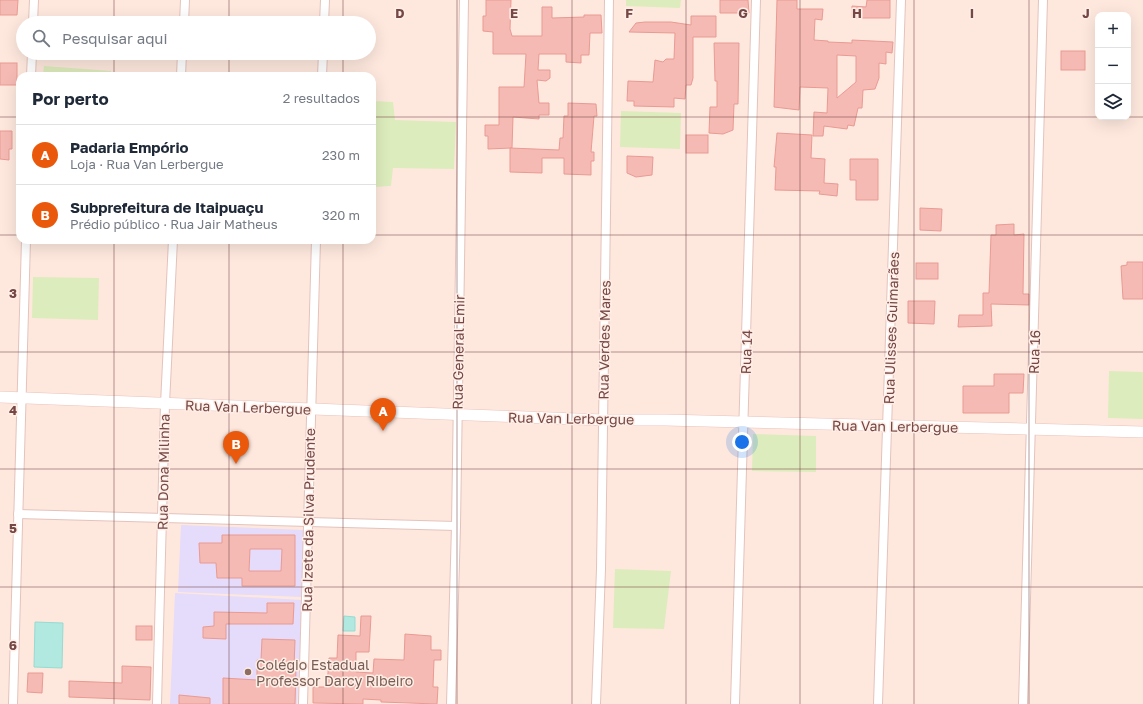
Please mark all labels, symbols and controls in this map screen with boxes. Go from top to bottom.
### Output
text: D [395,5,405,21]
text: E [510,5,518,21]
text: F [625,5,633,21]
text: G [738,5,748,21]
text: H [852,5,862,21]
text: I [970,5,974,21]
text: J [1082,5,1090,21]
map controls [1095,12,1131,120]
button: + [1095,12,1131,48]
search box [16,16,376,60]
icon: search [30,27,52,49]
text: Pesquisar aqui [62,29,167,47]
button: − [1095,48,1131,84]
button: layers [1095,84,1131,120]
text: Por perto [32,88,109,109]
text: 2 resultados [283,90,360,106]
text: Padaria Empório [70,138,189,156]
text: A [40,147,50,163]
text: 230 m [322,147,360,163]
text: Loja · Rua Van Lerbergue [70,156,224,172]
text: Subprefeitura de Itaipuaçu [70,198,263,216]
text: B [40,207,50,223]
text: 320 m [322,207,360,223]
text: Prédio público · Rua Jair Matheus [70,216,278,232]
street label: Rua Ulisses Guimarães [880,251,902,405]
street label: Rua Verdes Mares [594,280,614,400]
text: 3 [9,285,17,301]
street label: Rua General Emir [448,294,468,410]
street label: Rua 14 [737,329,755,375]
street label: Rua 16 [1025,330,1043,374]
street label: Rua Van Lerbergue [185,396,311,418]
pin: A [370,398,396,431]
text: 4 [9,402,17,418]
street label: Rua Van Lerbergue [508,408,634,428]
street label: Rua Dona Milinha [153,414,173,530]
street label: Rua Van Lerbergue [832,416,958,436]
street label: Rua Izete da Silva Prudente [298,428,318,612]
pin: B [223,431,249,464]
your location [732,432,752,452]
text: 5 [9,520,17,536]
text: 6 [9,637,17,653]
place label: Colégio Estadual Professor Darcy Ribeiro [256,656,413,689]
marker: Colégio Estadual Professor Darcy Ribeiro [243,667,253,677]

